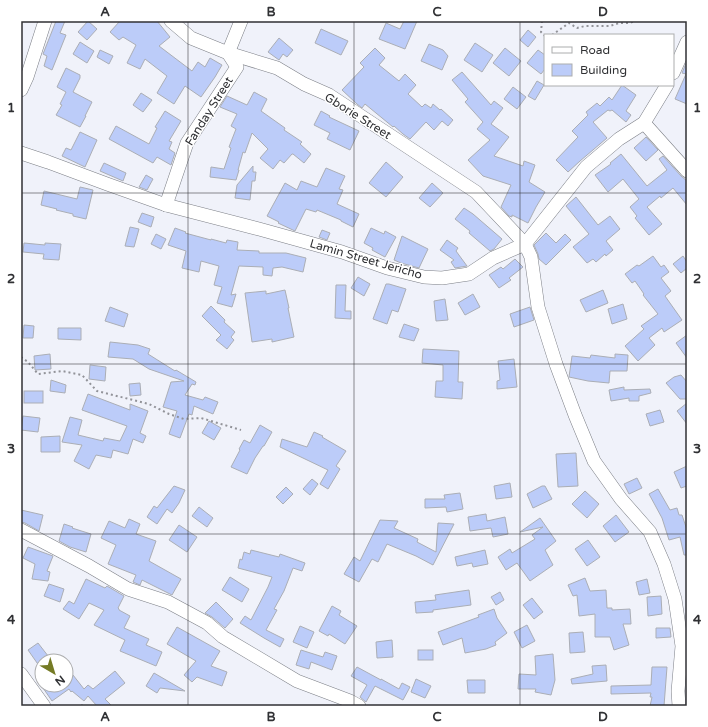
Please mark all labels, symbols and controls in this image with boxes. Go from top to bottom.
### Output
text: A [100,4,110,20]
text: B [266,4,276,20]
text: C [432,4,442,20]
text: D [598,4,608,20]
legend [544,34,674,86]
text: Road [580,43,610,57]
text: Building [580,63,627,77]
street label: Fanday Street [182,74,236,148]
street label: Gborie Street [322,90,394,142]
text: 1 [7,100,15,116]
text: 1 [693,100,701,116]
street label: Lamin Street Jericho [308,236,424,282]
text: 2 [7,271,15,287]
text: 2 [693,271,701,287]
text: 3 [7,441,15,457]
text: 3 [693,441,701,457]
text: 4 [7,612,16,628]
text: 4 [693,612,702,628]
north arrow [34,653,74,693]
text: N [52,673,67,688]
text: A [100,709,110,725]
text: B [266,709,276,725]
text: C [432,709,442,725]
text: D [598,709,608,725]

